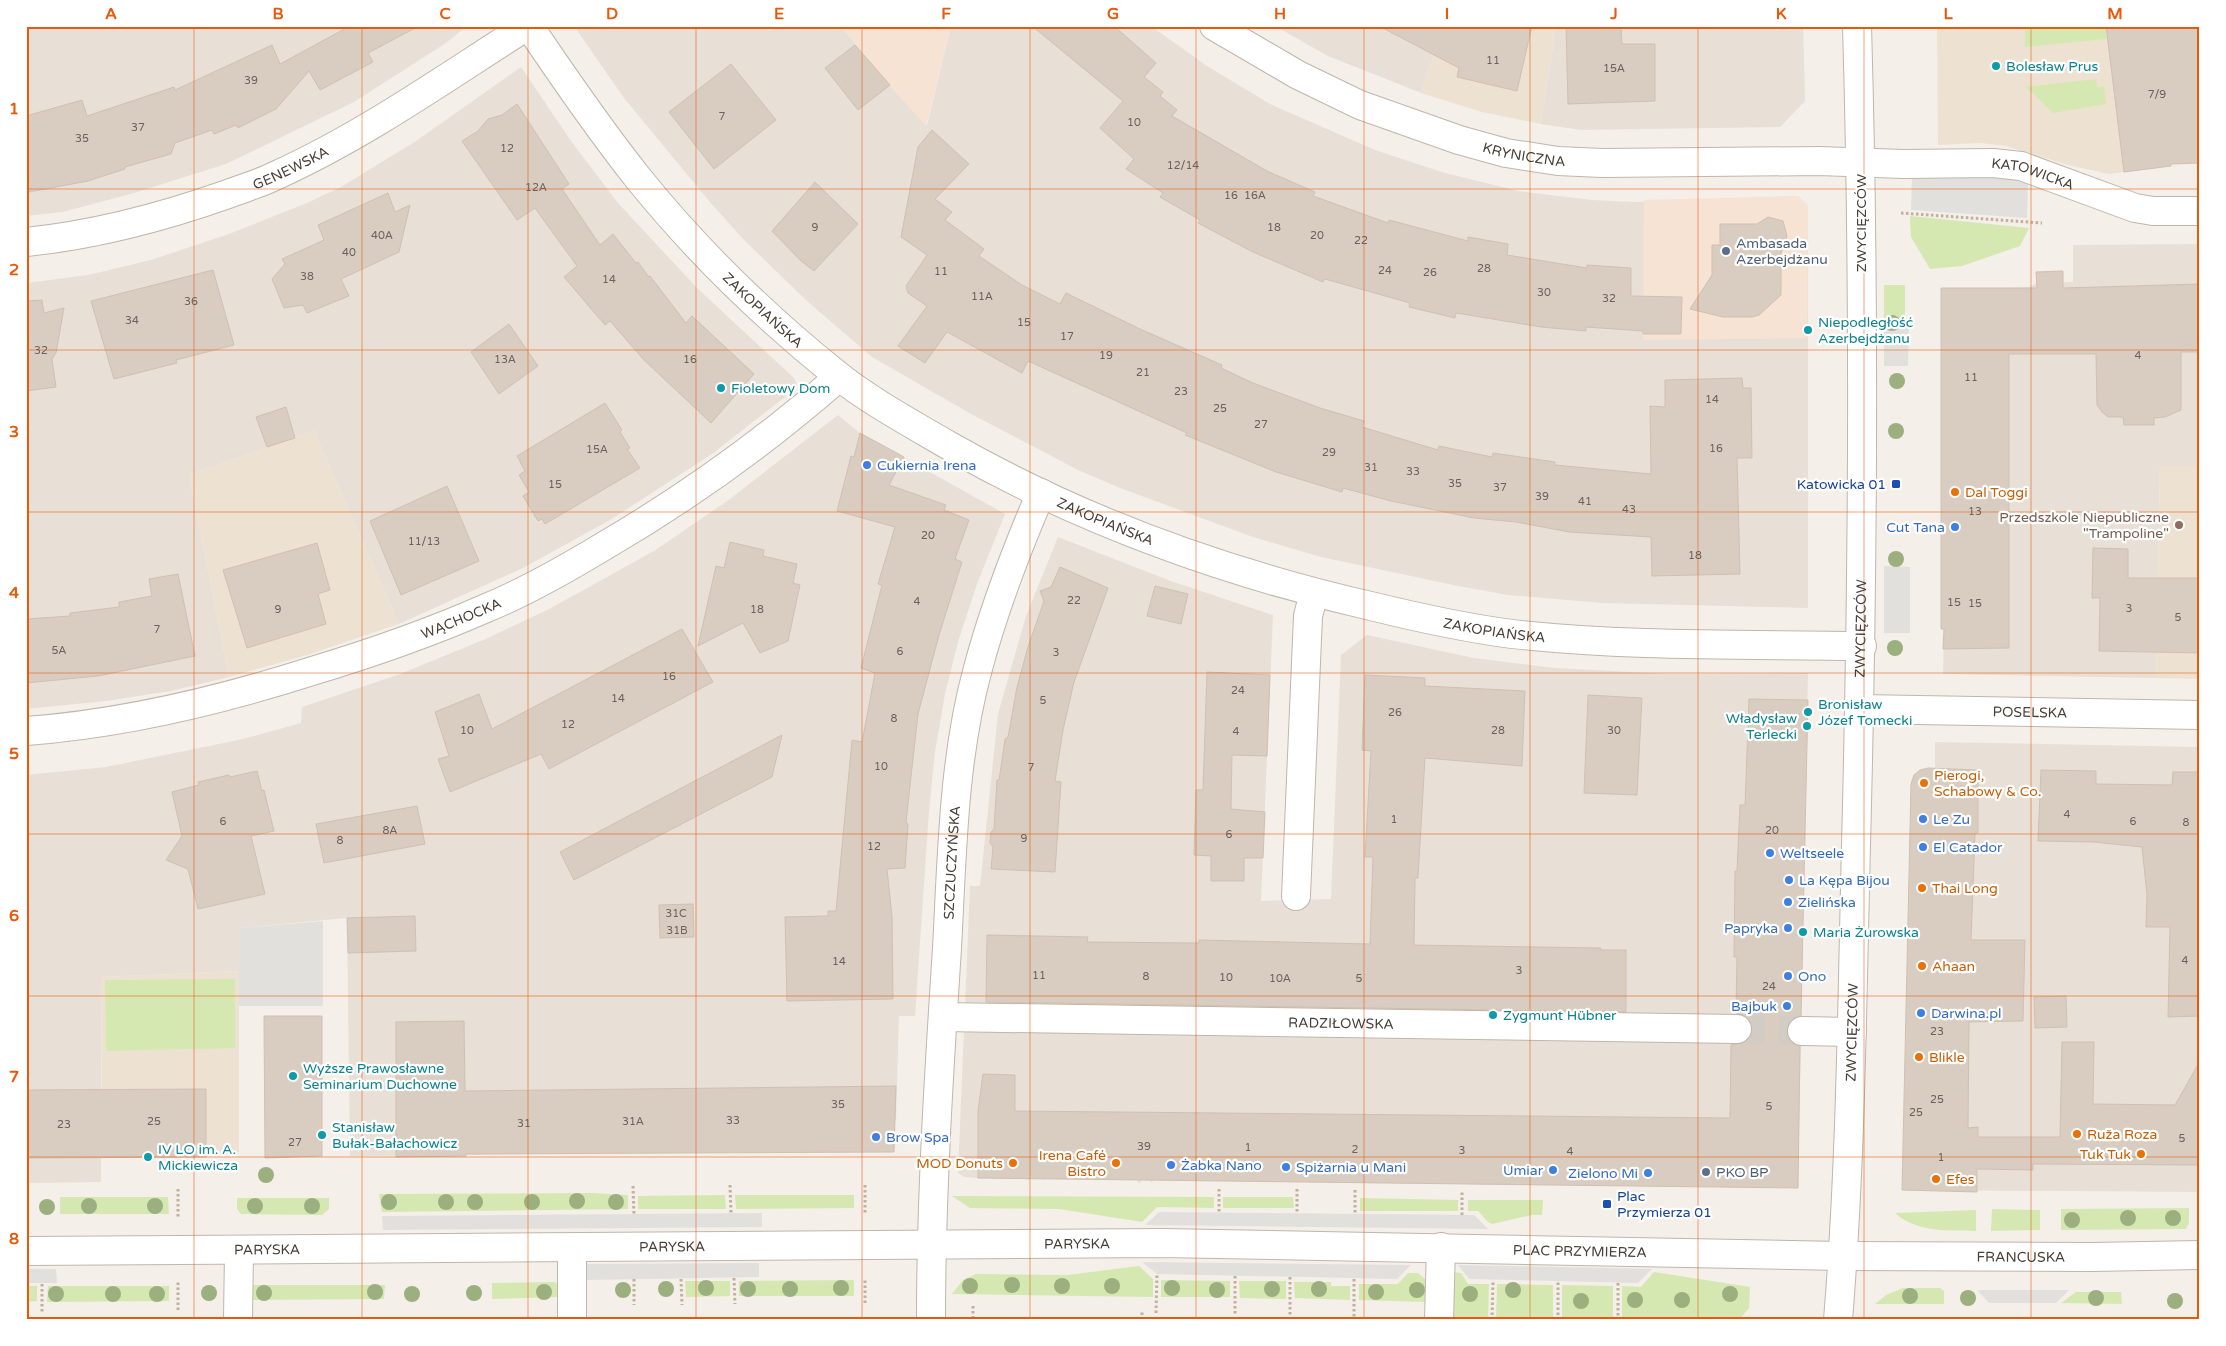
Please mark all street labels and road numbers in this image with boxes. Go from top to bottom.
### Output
street label: KRYNICZNA [1481,139,1566,170]
street label: GENEWSKA [250,143,332,193]
street label: KATOWICKA [1991,155,2076,194]
street label: ZWYCIĘZCÓW [1853,174,1870,272]
street label: ZAKOPIAŃSKA [719,269,806,352]
street label: ZAKOPIAŃSKA [1054,494,1156,549]
street label: ZWYCIĘZCÓW [1852,579,1870,678]
street label: WĄCHOCKA [419,595,504,643]
street label: ZAKOPIAŃSKA [1442,615,1546,646]
street label: POSELSKA [1993,703,2067,722]
street label: SZCZUCZYŃSKA [940,805,964,920]
street label: ZWYCIĘZCÓW [1842,983,1862,1082]
street label: RADZIŁOWSKA [1288,1014,1394,1033]
street label: PARYSKA [1044,1235,1110,1253]
street label: PARYSKA [639,1238,705,1256]
street label: PARYSKA [234,1241,300,1259]
street label: PLAC PRZYMIERZA [1513,1242,1647,1261]
street label: FRANCUSKA [1976,1249,2065,1266]

